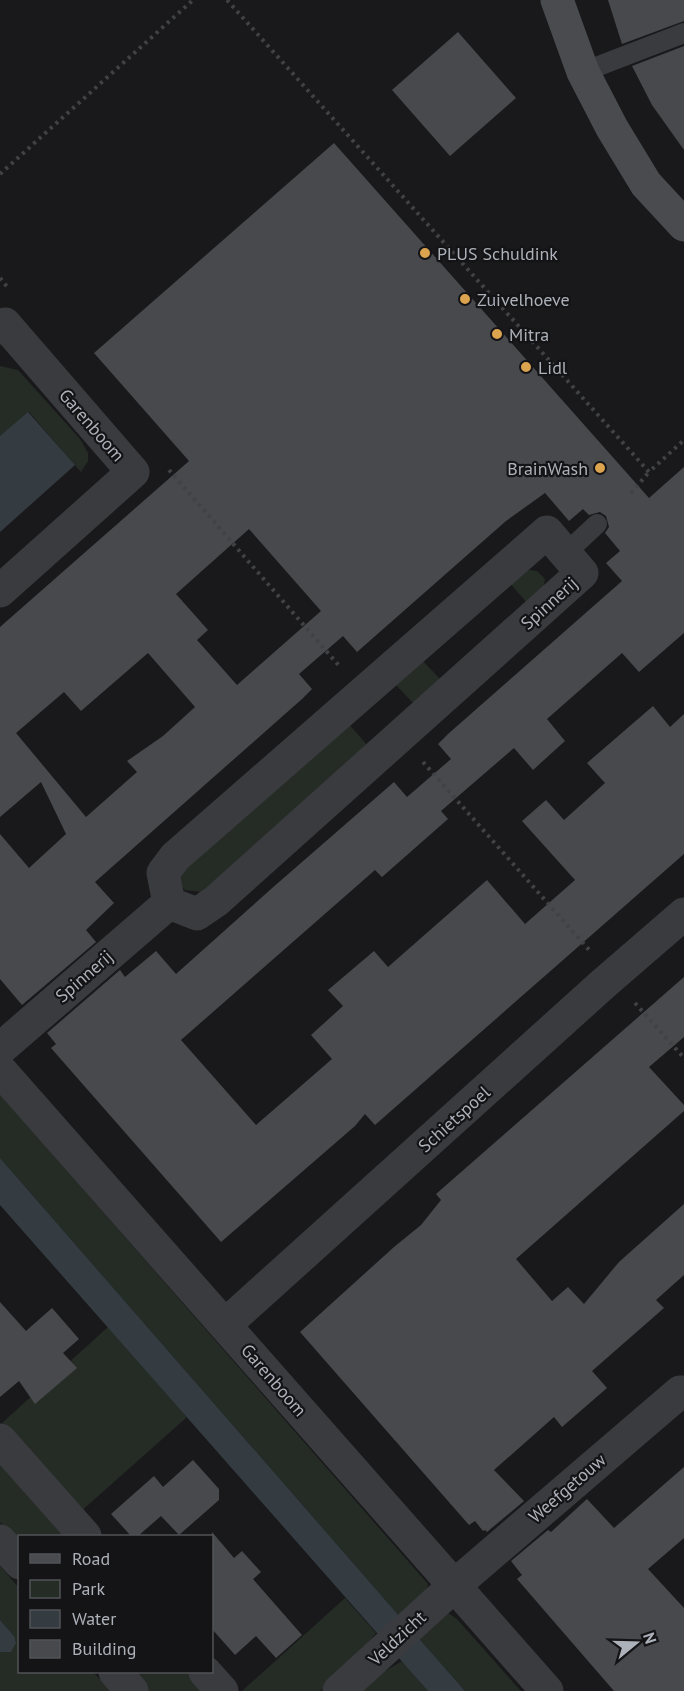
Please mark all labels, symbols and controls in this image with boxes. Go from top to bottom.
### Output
place label: PLUS Schuldink [437,242,558,265]
marker: PLUS Schuldink [418,246,432,260]
place label: Zuivelhoeve [477,288,570,311]
marker: Zuivelhoeve [458,292,472,306]
place label: Mitra [509,323,549,346]
marker: Mitra [490,327,504,341]
place label: Lidl [538,356,568,379]
marker: Lidl [519,360,533,374]
street label: Garenboom [54,384,130,466]
place label: BrainWash [507,457,588,480]
marker: BrainWash [593,461,607,475]
street label: Spinnerij [516,571,582,635]
street label: Spinnerij [51,945,117,1007]
street label: Schietspoel [413,1080,495,1157]
street label: Garenboom [236,1339,312,1421]
street label: Weefgetouw [524,1448,611,1528]
legend [18,1535,213,1673]
text: Road [72,1547,110,1570]
text: Park [72,1577,105,1600]
street label: Veldzicht [363,1606,431,1671]
text: Water [72,1607,116,1630]
north arrow [606,1613,666,1673]
text: N [639,1630,661,1646]
text: Building [72,1637,136,1660]

